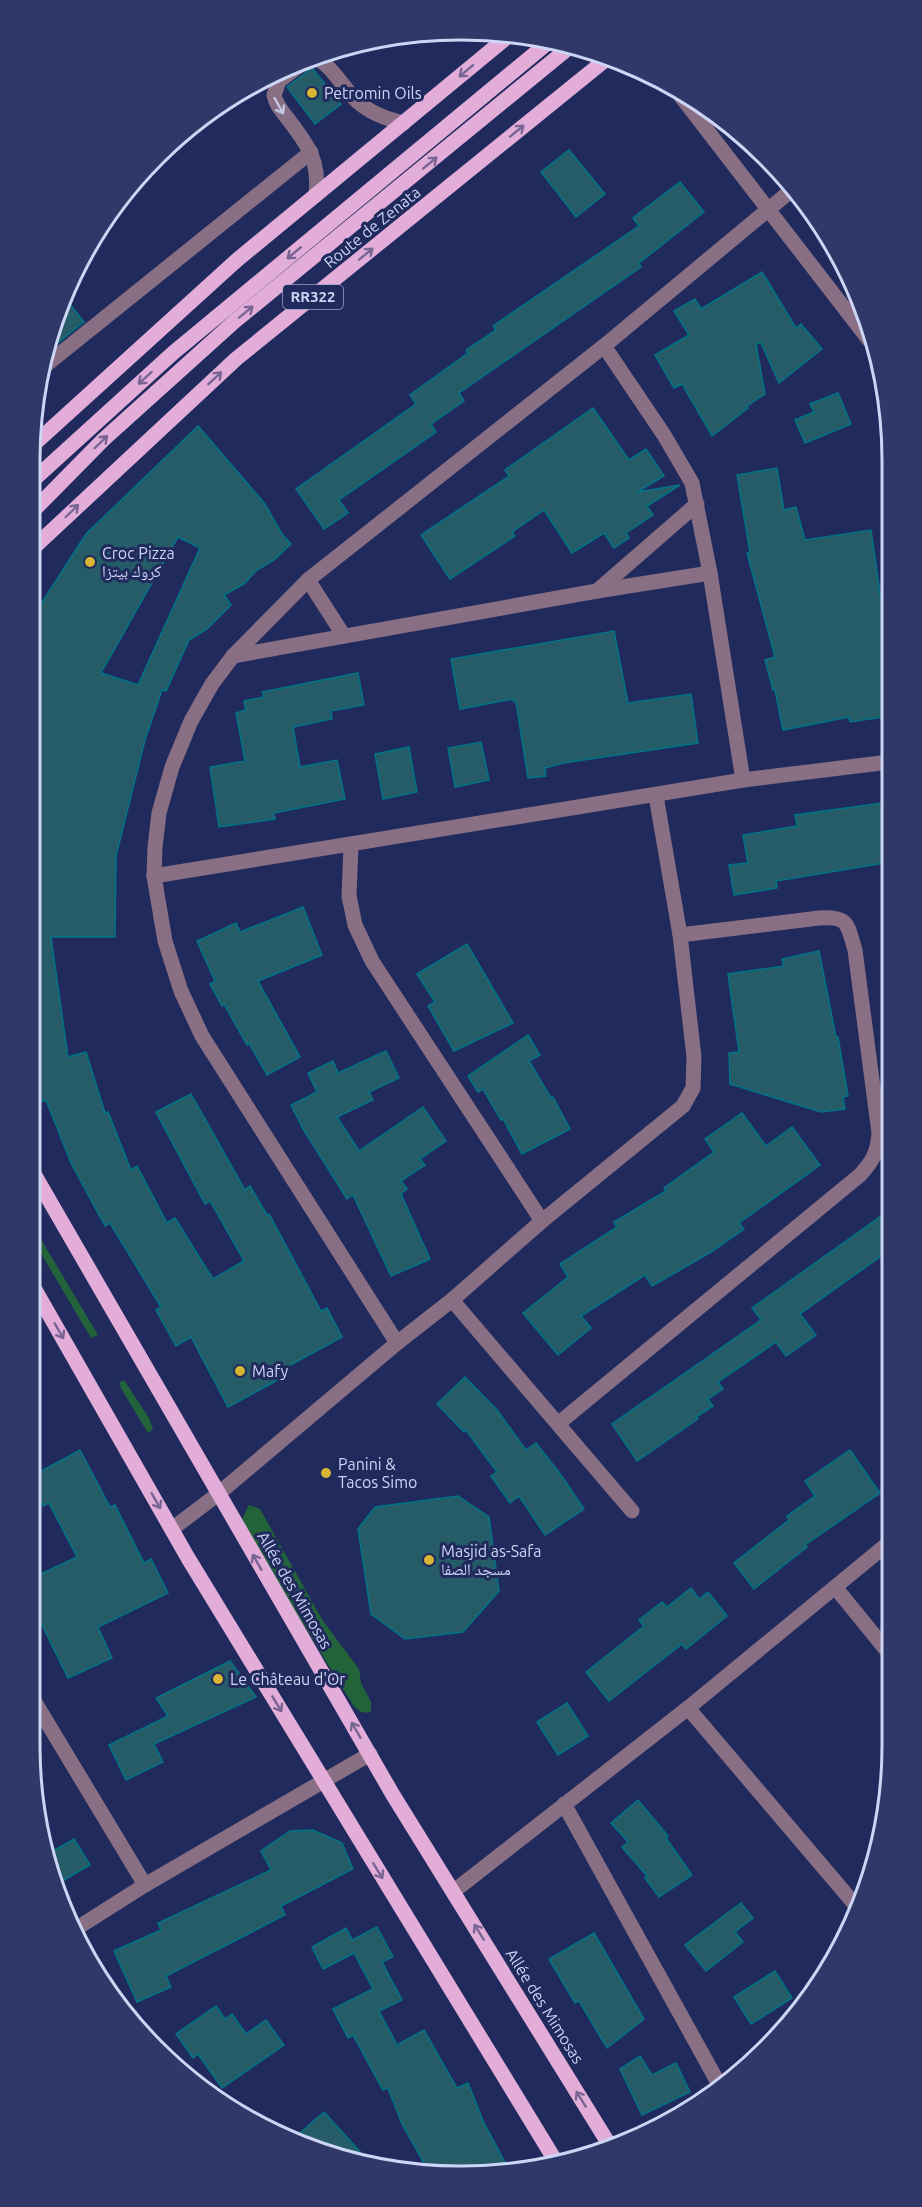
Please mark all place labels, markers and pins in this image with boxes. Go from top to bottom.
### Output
place label: Petromin Oils [324,84,422,102]
marker: Petromin Oils [305,86,319,100]
place label: Croc Pizza كروك بيتزا [102,544,175,581]
marker: Croc Pizza كروك بيتزا [83,555,97,569]
place label: Mafy [252,1362,289,1380]
marker: Mafy [233,1364,247,1378]
place label: Panini & Tacos Simo [338,1455,417,1491]
marker: Panini & Tacos Simo [319,1466,333,1480]
place label: Masjid as-Safa مسجد الصفا [441,1542,542,1578]
marker: Masjid as-Safa مسجد الصفا [422,1553,436,1567]
place label: Le Château d'Or [230,1670,345,1688]
marker: Le Château d'Or [211,1672,225,1686]

